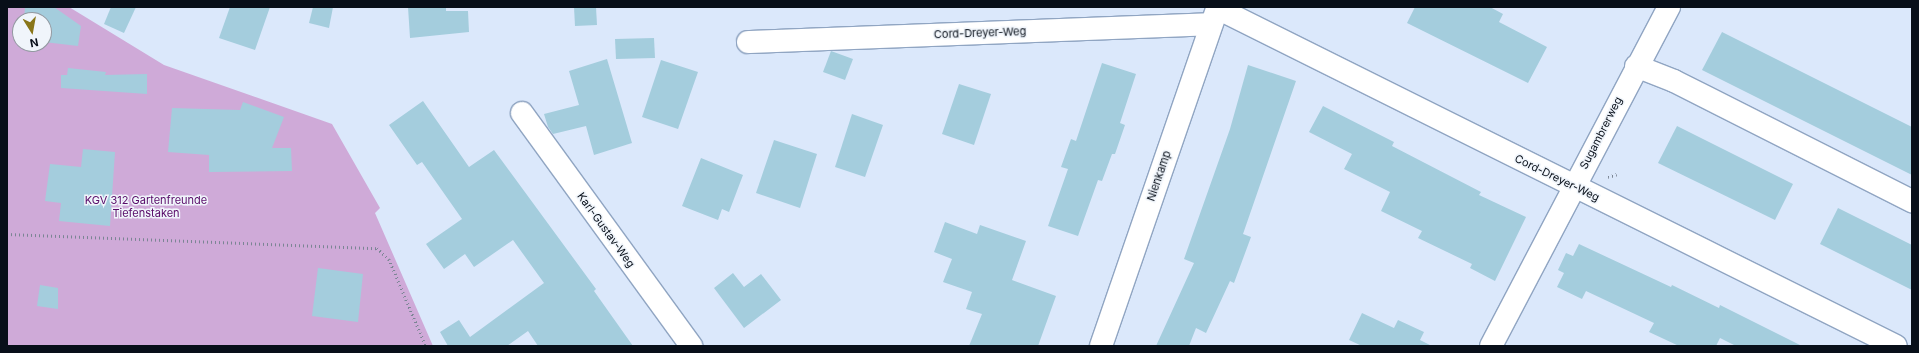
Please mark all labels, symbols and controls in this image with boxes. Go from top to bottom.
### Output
north arrow [12,12,52,52]
street label: Cord-Dreyer-Weg [934,25,1026,41]
text: N [29,35,40,50]
street label: Sugambrerweg [1577,95,1625,171]
street label: Nienkamp [1144,149,1174,203]
street label: Cord-Dreyer-Weg [1513,152,1601,204]
street label: Karl-Gustav-Weg [574,190,638,270]
park label: KGV 312 Gartenfreunde Tiefenstaken [85,194,207,220]

